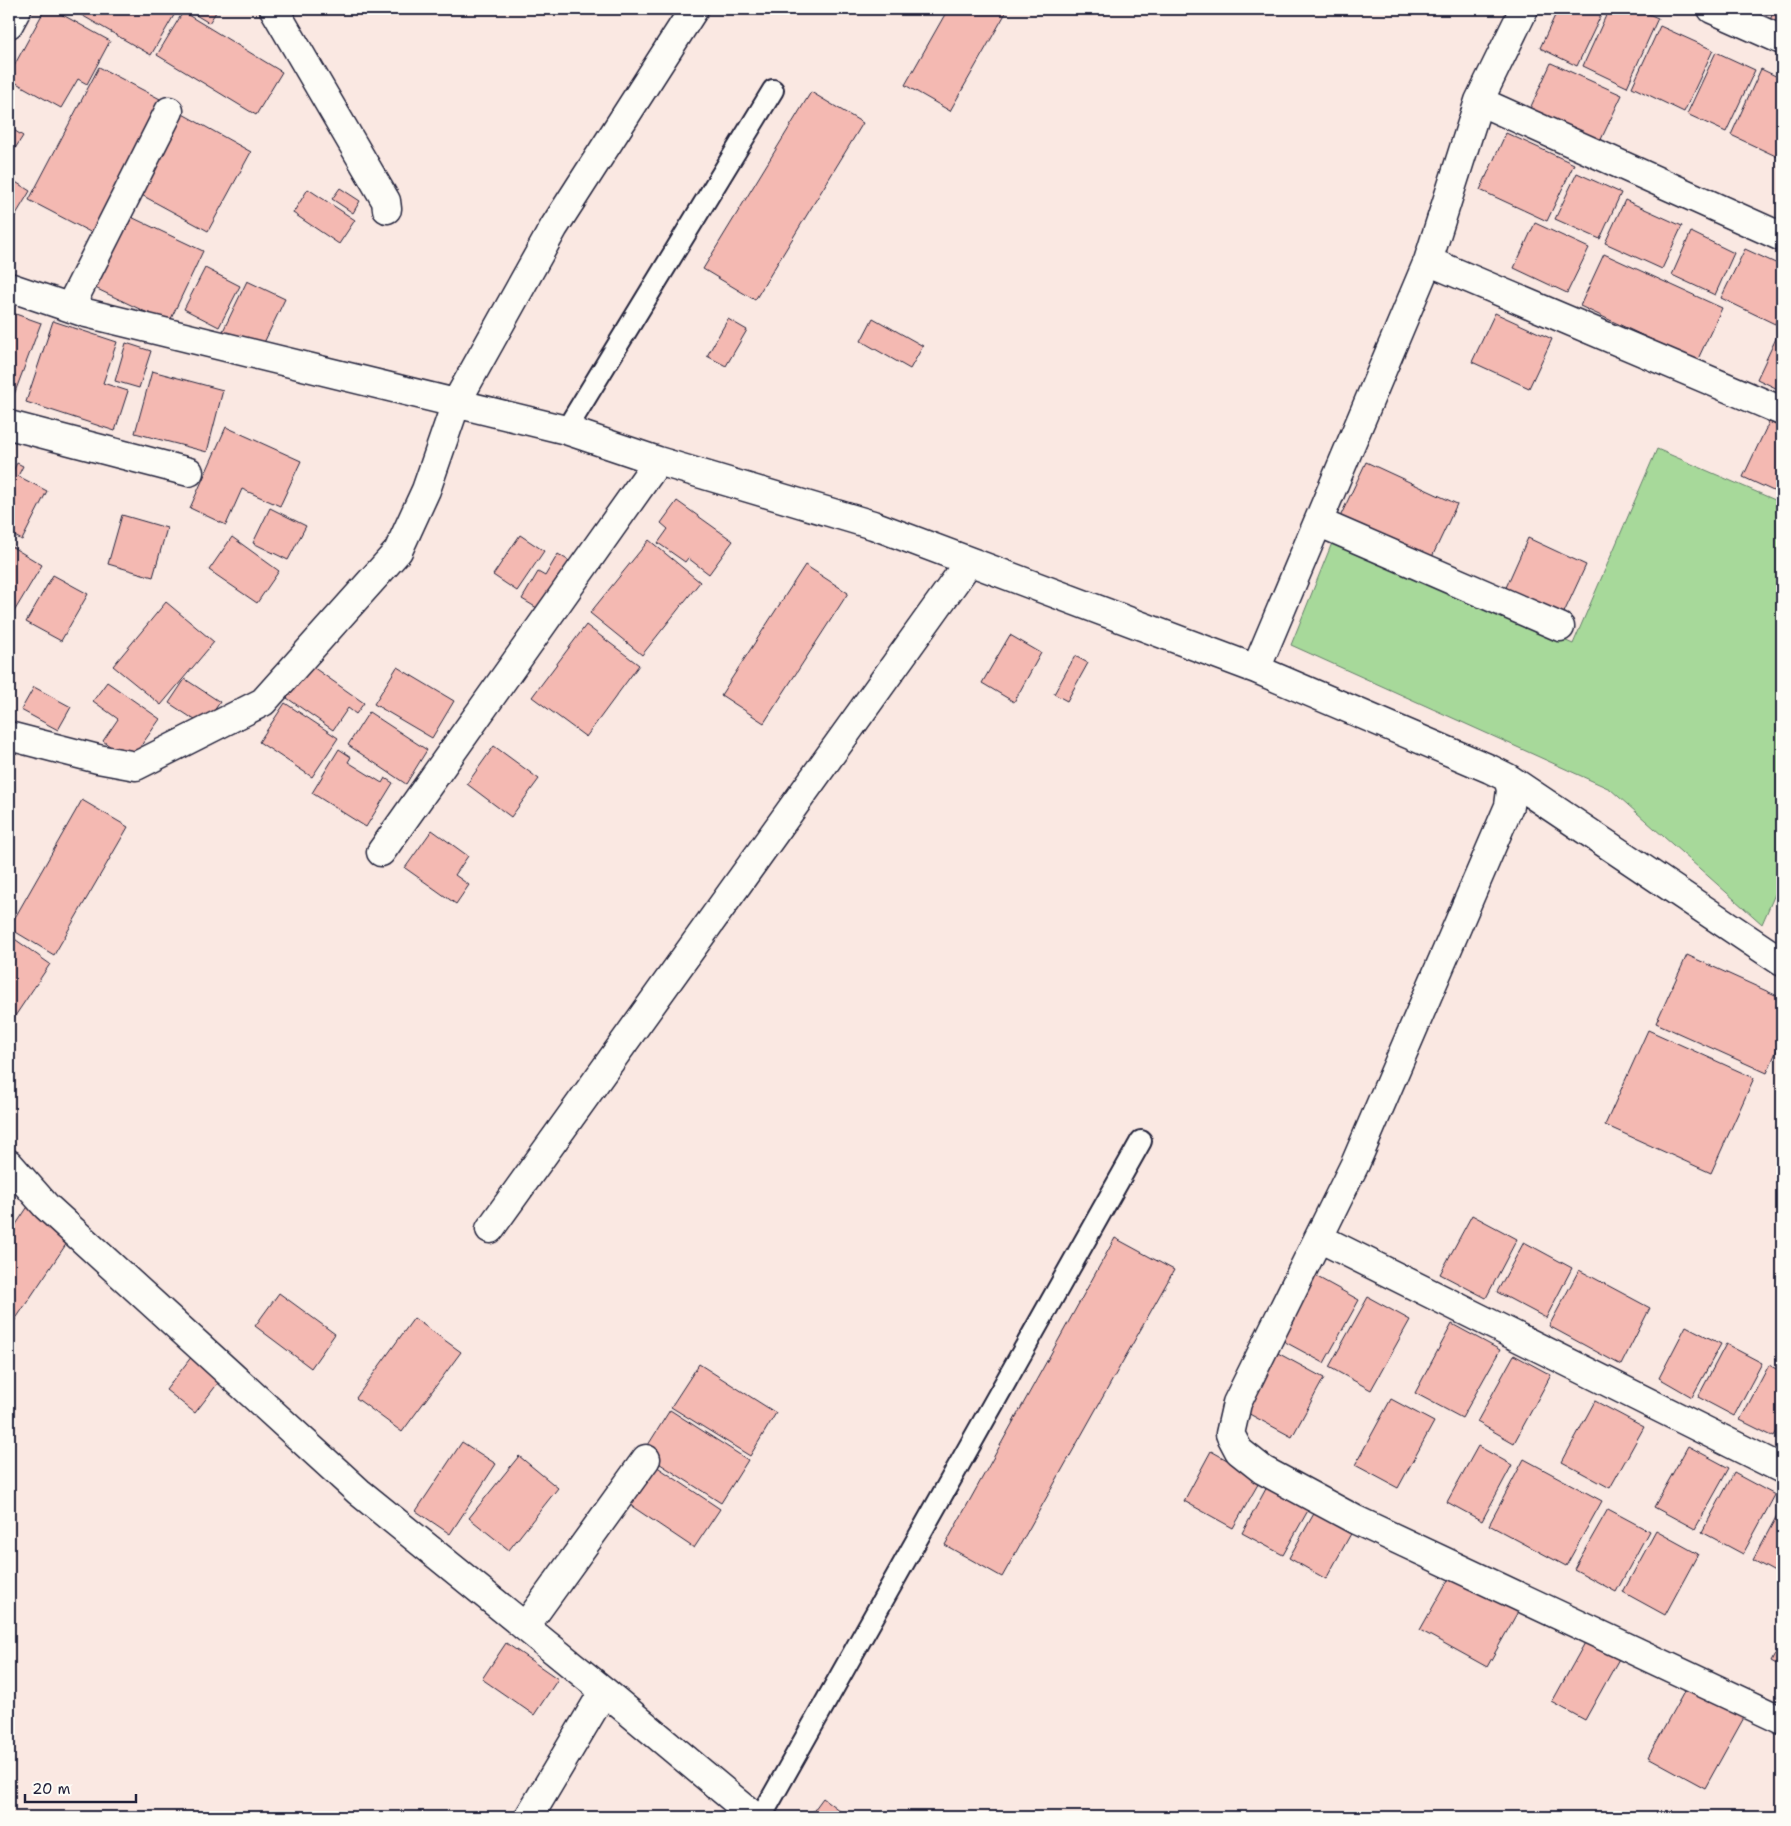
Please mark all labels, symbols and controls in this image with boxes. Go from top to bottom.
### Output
scale bar [25,1771,136,1803]
text: 20 m [32,1779,71,1799]

